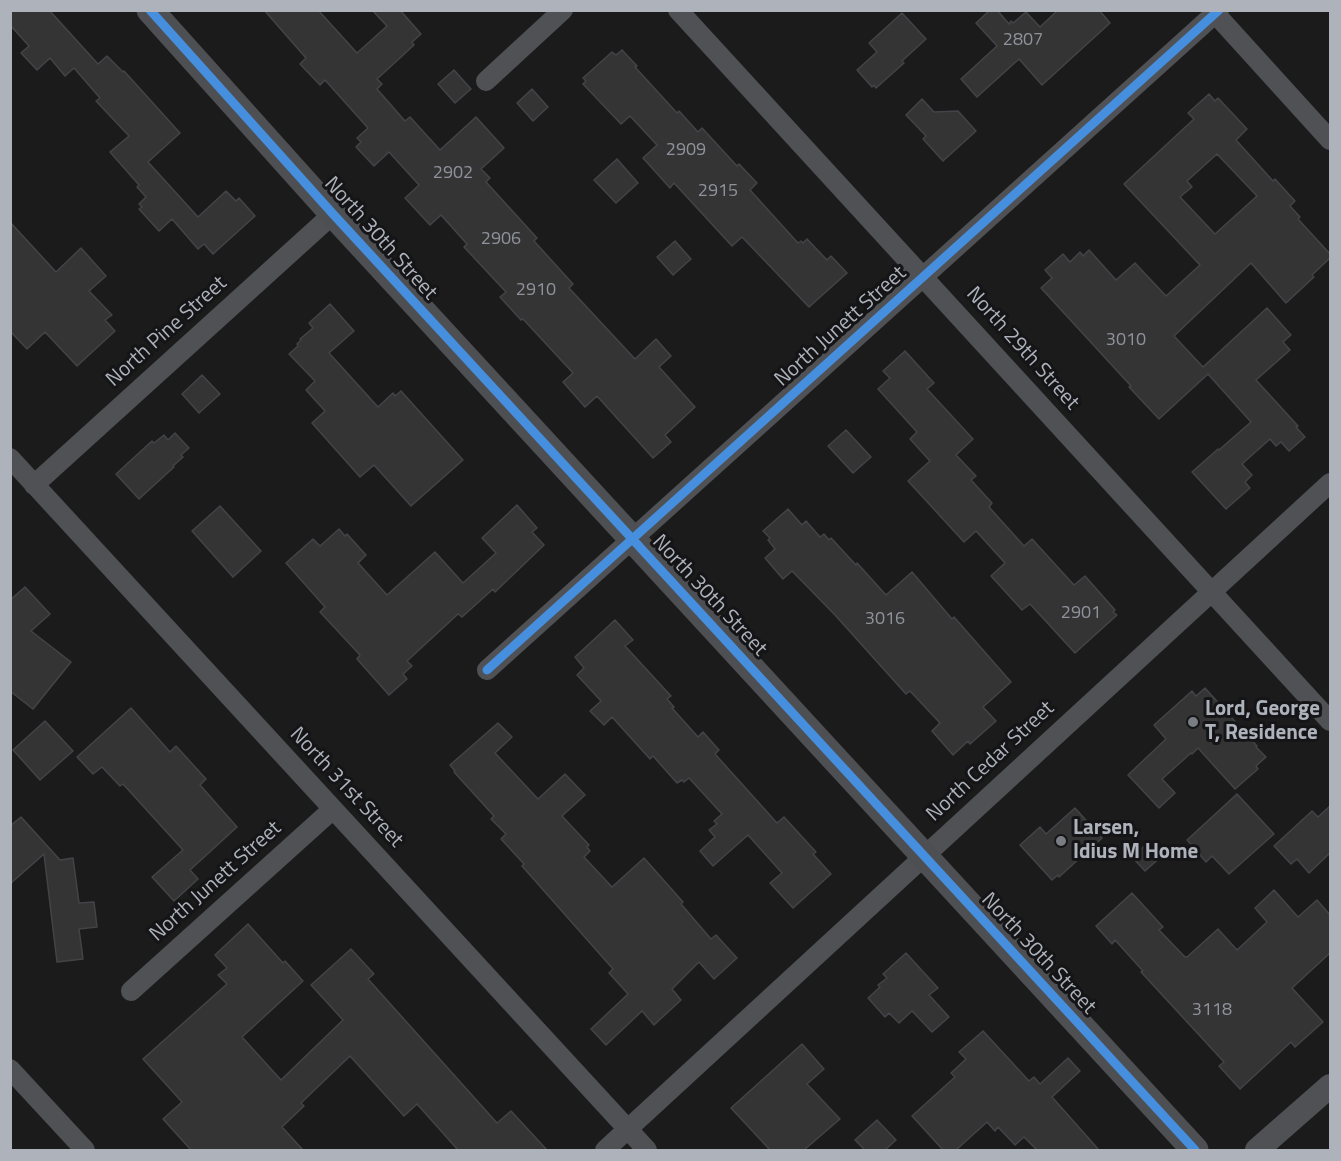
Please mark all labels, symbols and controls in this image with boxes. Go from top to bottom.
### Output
house number: 2807 [1003,30,1043,52]
house number: 2909 [666,140,706,162]
house number: 2902 [433,163,473,185]
street label: North 30th Street [318,172,442,306]
house number: 2915 [698,181,738,203]
house number: 2906 [481,229,521,251]
street label: North Junett Street [770,261,912,393]
street label: North Pine Street [102,271,232,393]
house number: 2910 [516,280,556,302]
street label: North 29th Street [960,282,1084,416]
house number: 3010 [1106,330,1146,352]
street label: North 30th Street [646,530,772,662]
house number: 2901 [1061,603,1101,625]
house number: 3016 [865,609,905,631]
street label: North Cedar Street [922,696,1060,828]
place label: Lord, George T, Residence [1205,697,1320,747]
marker: Lord, George T, Residence [1186,715,1200,729]
street label: North 31st Street [284,723,408,853]
street label: North Junett Street [145,816,287,948]
place label: Larsen, Idius M Home [1073,816,1198,866]
marker: Larsen, Idius M Home [1054,834,1068,848]
street label: North 30th Street [975,888,1101,1020]
house number: 3118 [1192,1000,1232,1022]

